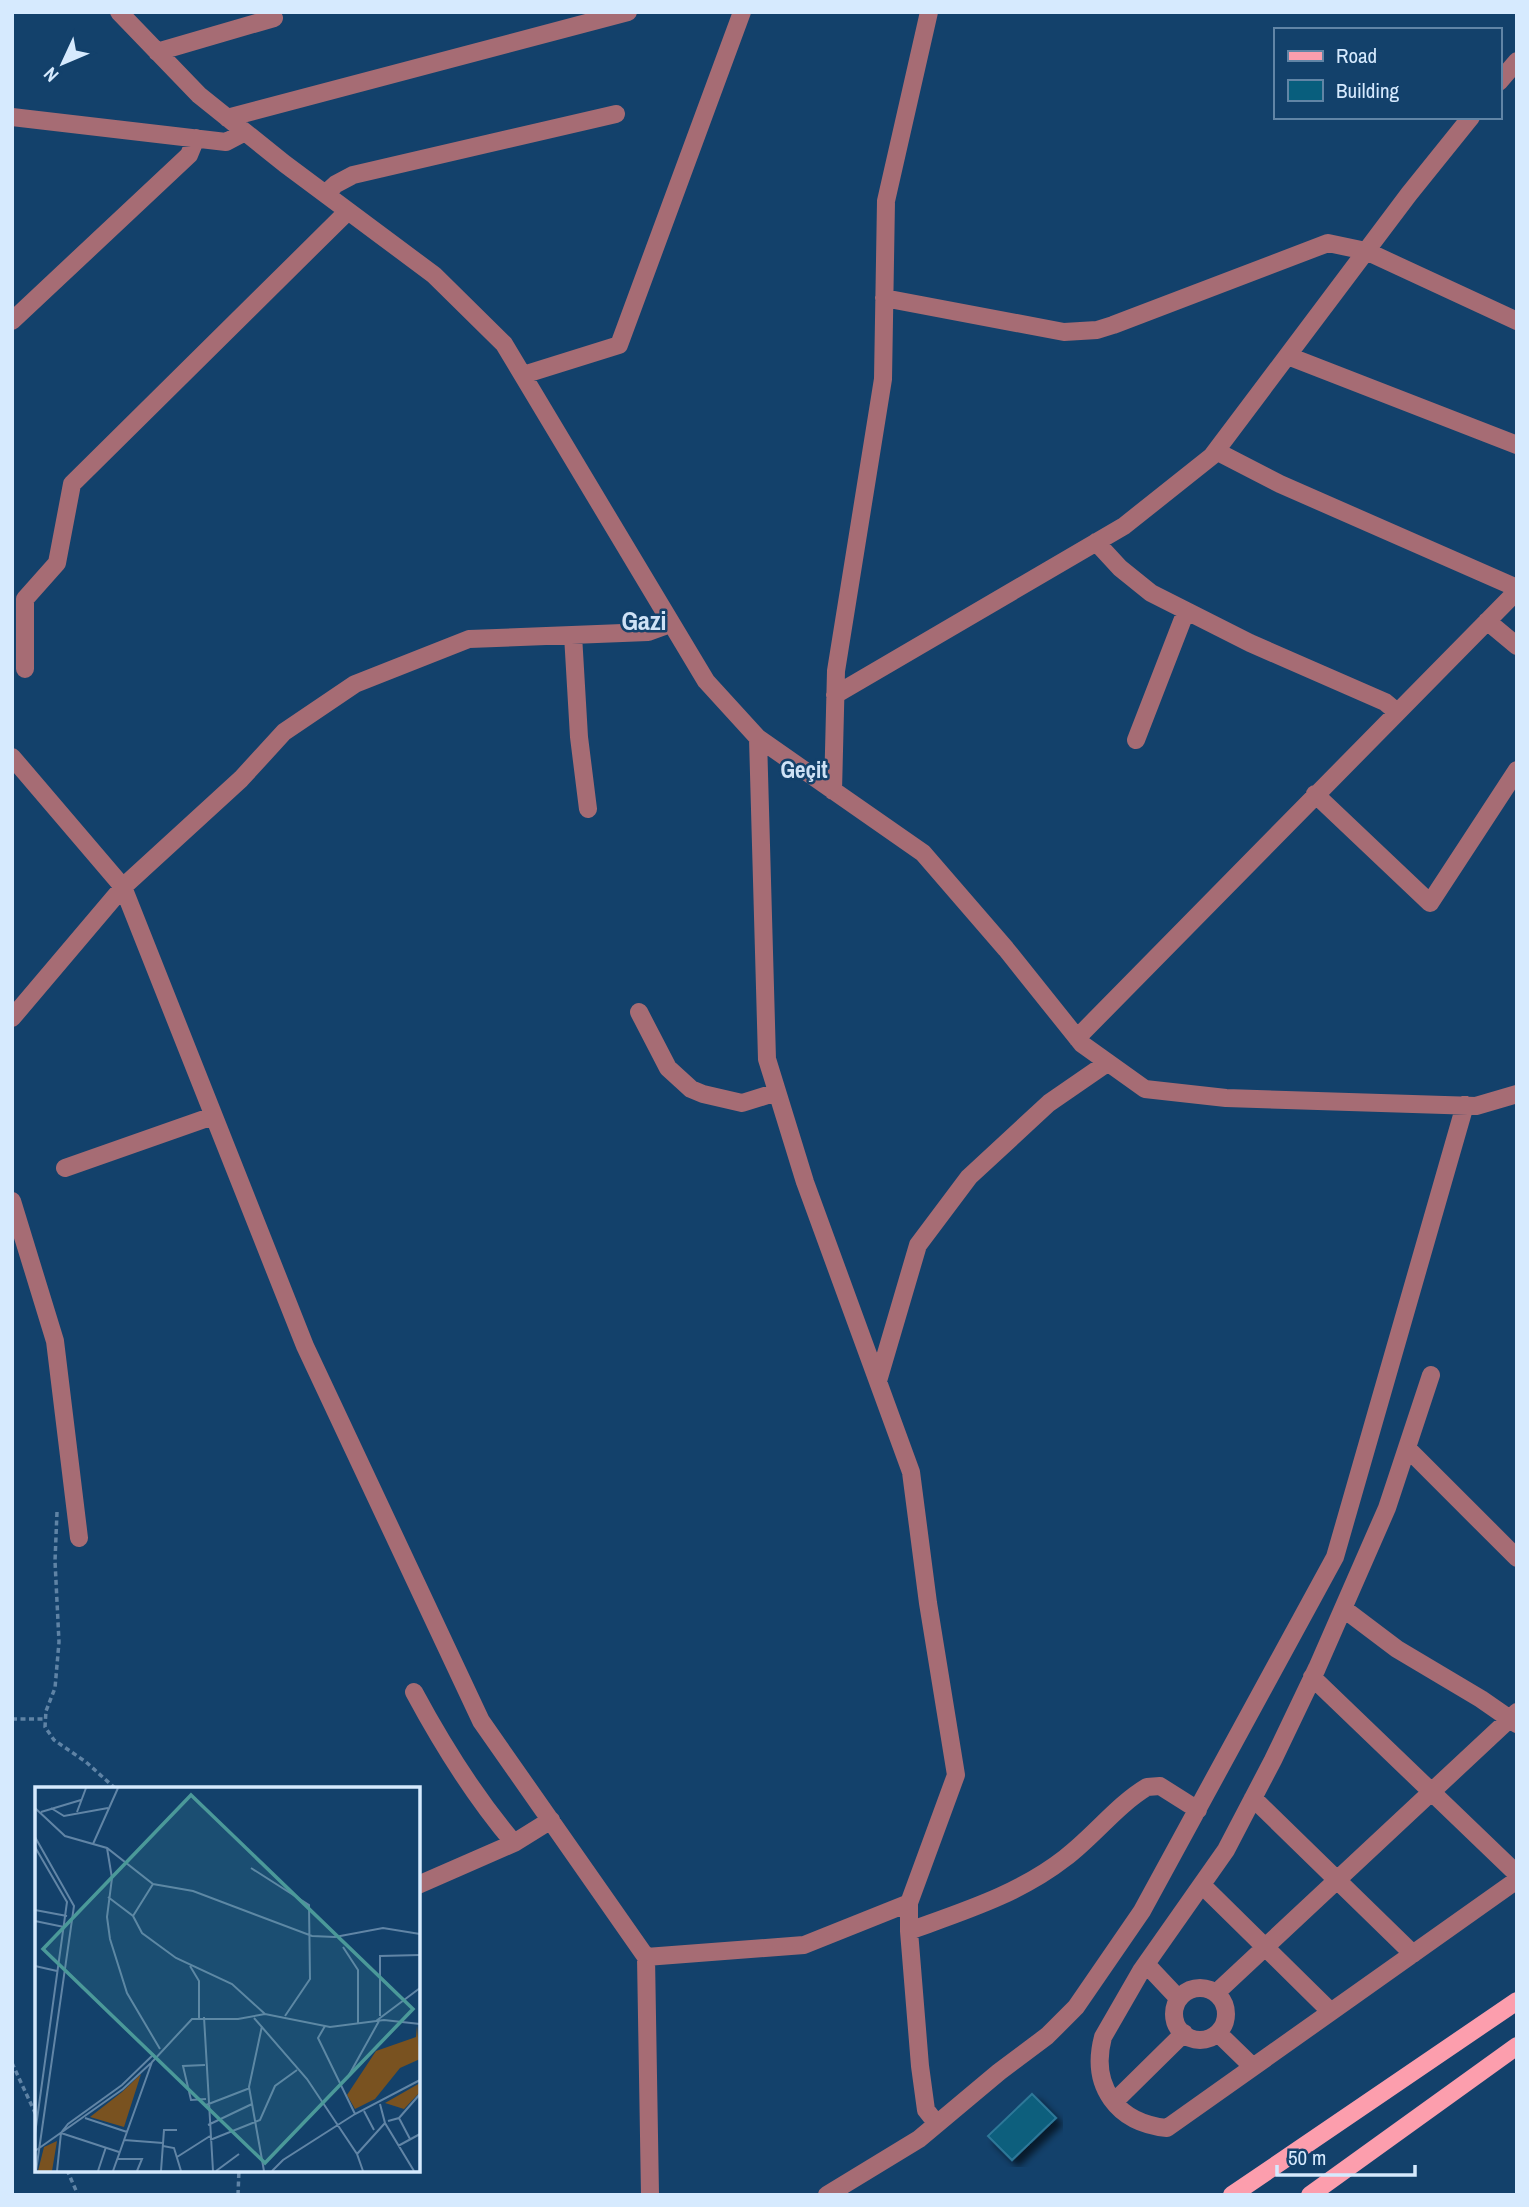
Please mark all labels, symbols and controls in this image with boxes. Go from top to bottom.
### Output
north arrow [28,28,98,98]
legend [1274,28,1501,119]
text: Road [1336,41,1377,70]
text: N [38,62,64,88]
text: Building [1336,76,1400,105]
district label: Gazi [621,603,667,638]
district label: Geçit [780,754,828,785]
inset map [35,1787,420,2172]
scale bar [1277,2134,1415,2178]
text: 50 m [1288,2143,1326,2172]

